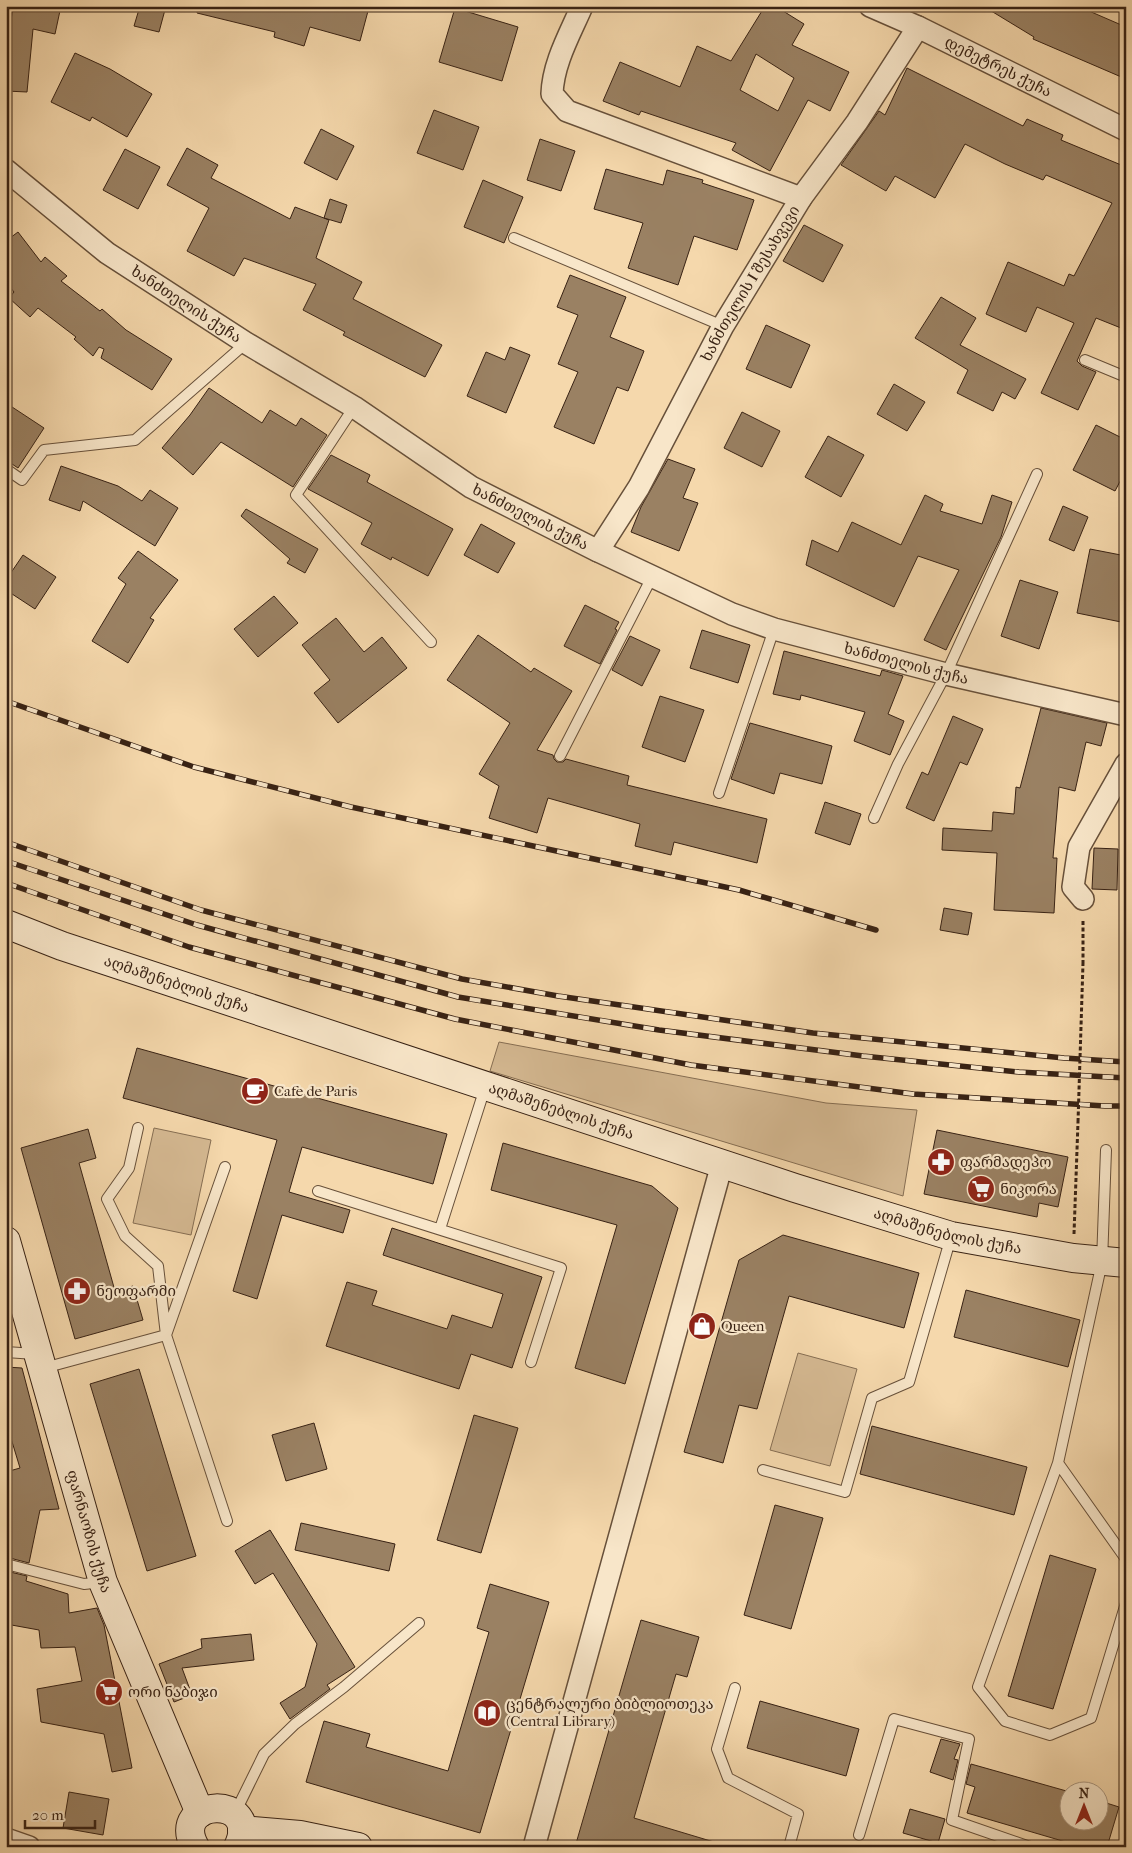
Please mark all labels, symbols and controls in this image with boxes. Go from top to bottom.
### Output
street label: დემეტრეს ქუჩა [942,33,1055,101]
street label: ხანძთელის I შესახვევი [697,202,803,365]
street label: ხანძთელის ქუჩა [127,262,245,347]
street label: ხანძთელის ქუჩა [469,480,592,554]
street label: ხანძთელის ქუჩა [842,639,970,688]
street label: აღმაშენებლის ქუჩა [102,952,252,1016]
cafe icon: Cafe de Paris [240,1076,270,1106]
street label: აღმაშენებლის ქუჩა [486,1079,636,1143]
place label: Cafe de Paris [274,1082,358,1100]
pharmacy icon: ფარმადეპო [926,1147,956,1177]
place label: ფარმადეპო [960,1153,1051,1171]
supermarket icon: ნიკორა [966,1174,996,1204]
place label: ნიკორა [1000,1180,1057,1198]
street label: აღმაშენებლის ქუჩა [872,1204,1023,1258]
pharmacy icon: ნეოფარმი [62,1276,92,1306]
place label: ნეოფარმი [96,1282,176,1300]
shop icon: Queen [687,1311,717,1341]
place label: Queen [721,1317,765,1335]
street label: ფარნაოზის ქუჩა [63,1468,116,1596]
supermarket icon: ორი ნაბიჯი [94,1677,124,1707]
place label: ორი ნაბიჯი [128,1683,218,1701]
place label: ცენტრალური ბიბლიოთეკა (Central Library) [506,1695,713,1730]
library icon: ცენტრალური ბიბლიოთეკა (Central Library) [472,1698,502,1728]
north arrow [1060,1780,1110,1830]
text: N [1079,1785,1090,1802]
scale bar [25,1798,95,1830]
text: 20 m [32,1806,64,1824]

